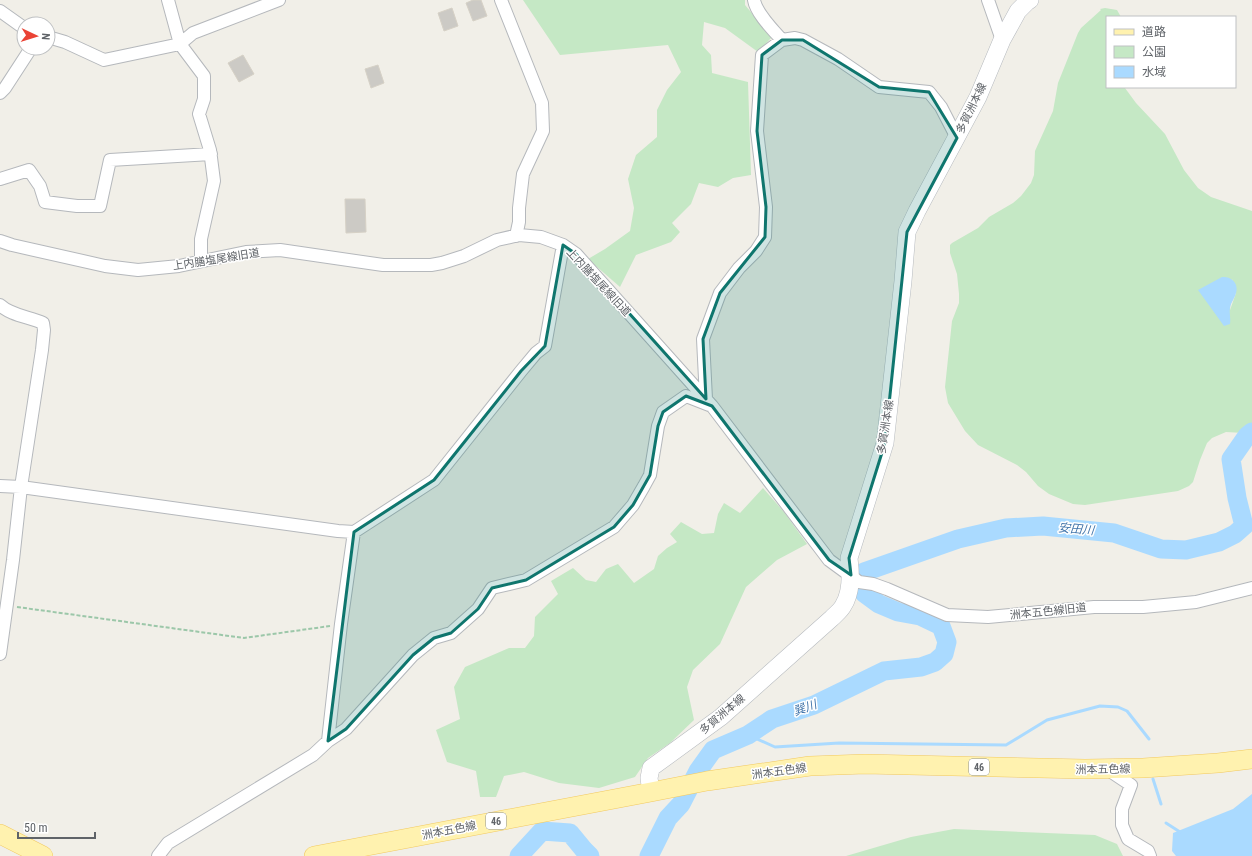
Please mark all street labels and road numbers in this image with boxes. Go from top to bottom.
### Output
street label: 多賀洲本線 [954,81,989,136]
street label: 上内膳塩尾線旧道 [172,246,261,273]
street label: 上内膳塩尾線旧道 [564,246,633,319]
street label: 多賀洲本線 [875,399,896,455]
street label: 洲本五色線旧道 [1009,601,1087,622]
street label: 多賀洲本線 [697,692,748,737]
road number: 46 [969,759,989,775]
street label: 洲本五色線 [751,761,807,782]
street label: 洲本五色線 [1075,763,1131,776]
road number: 46 [486,813,506,829]
street label: 洲本五色線 [421,819,477,842]

